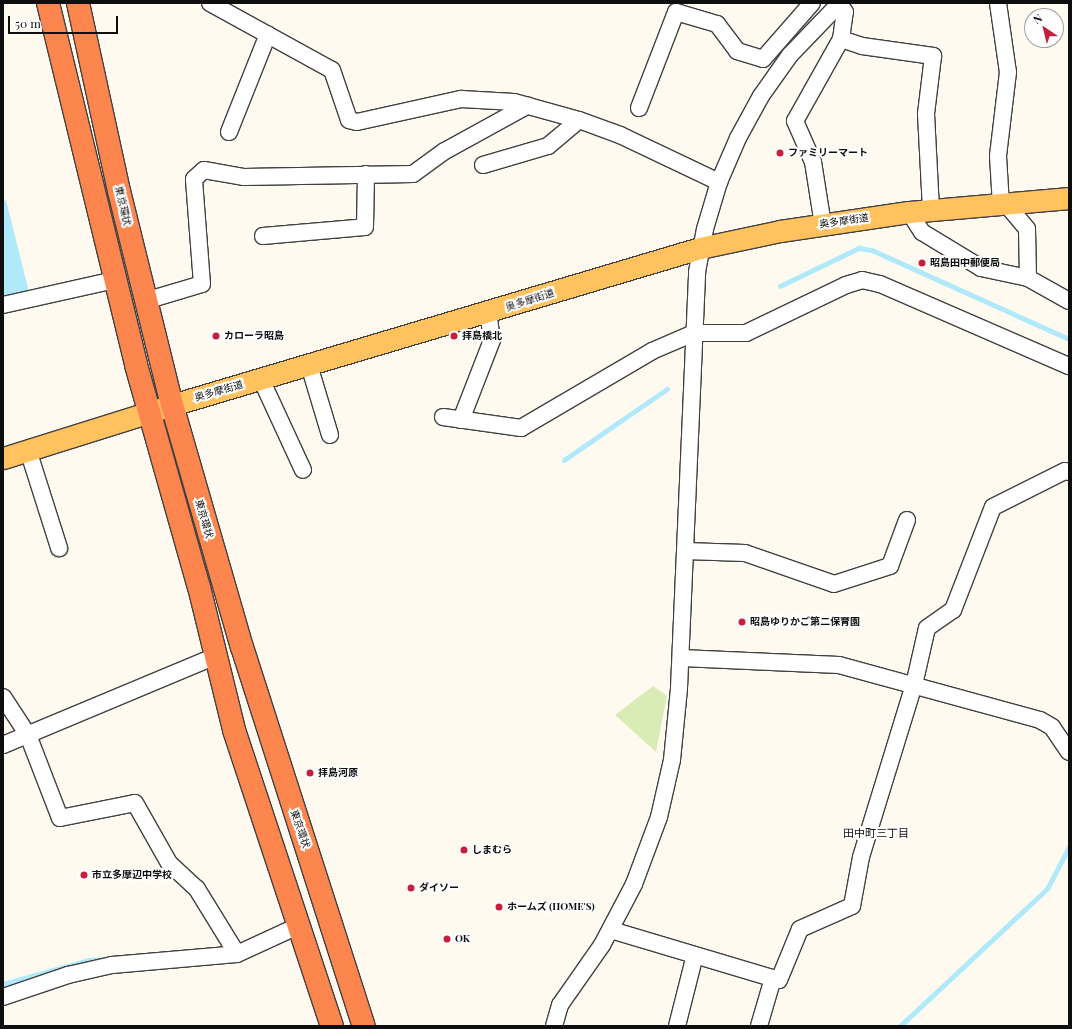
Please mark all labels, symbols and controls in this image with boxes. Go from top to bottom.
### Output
scale bar [10,8,120,34]
north arrow [1024,8,1064,48]
text: N [1030,10,1045,27]
text: 50 m [15,15,41,31]
place label: ファミリーマート [788,147,868,159]
marker: ファミリーマート [775,148,785,158]
street label: 東京環状 [113,185,133,227]
street label: 奥多摩街道 [818,212,870,230]
place label: 昭島田中郵便局 [930,257,1000,269]
marker: 昭島田中郵便局 [917,258,927,268]
street label: 奥多摩街道 [504,287,556,313]
place label: カローラ昭島 [224,330,284,342]
place label: 拝島橋北 [462,330,502,342]
marker: カローラ昭島 [211,331,221,341]
marker: 拝島橋北 [449,331,459,341]
street label: 奥多摩街道 [193,378,245,404]
street label: 東京環状 [193,498,215,540]
place label: 昭島ゆりかご第二保育園 [750,616,860,628]
marker: 昭島ゆりかご第二保育園 [737,617,747,627]
place label: 拝島河原 [318,767,358,779]
marker: 拝島河原 [305,768,315,778]
street label: 東京環状 [288,808,312,850]
district label: 田中町三丁目 [843,826,909,840]
place label: しまむら [472,844,512,856]
marker: しまむら [459,845,469,855]
place label: 市立多摩辺中学校 [92,869,172,881]
marker: 市立多摩辺中学校 [79,870,89,880]
place label: ダイソー [419,882,459,894]
marker: ダイソー [406,883,416,893]
place label: ホームズ (HOME'S) [507,901,595,913]
marker: ホームズ (HOME'S) [494,902,504,912]
place label: OK [455,933,470,945]
marker: OK [442,934,452,944]

